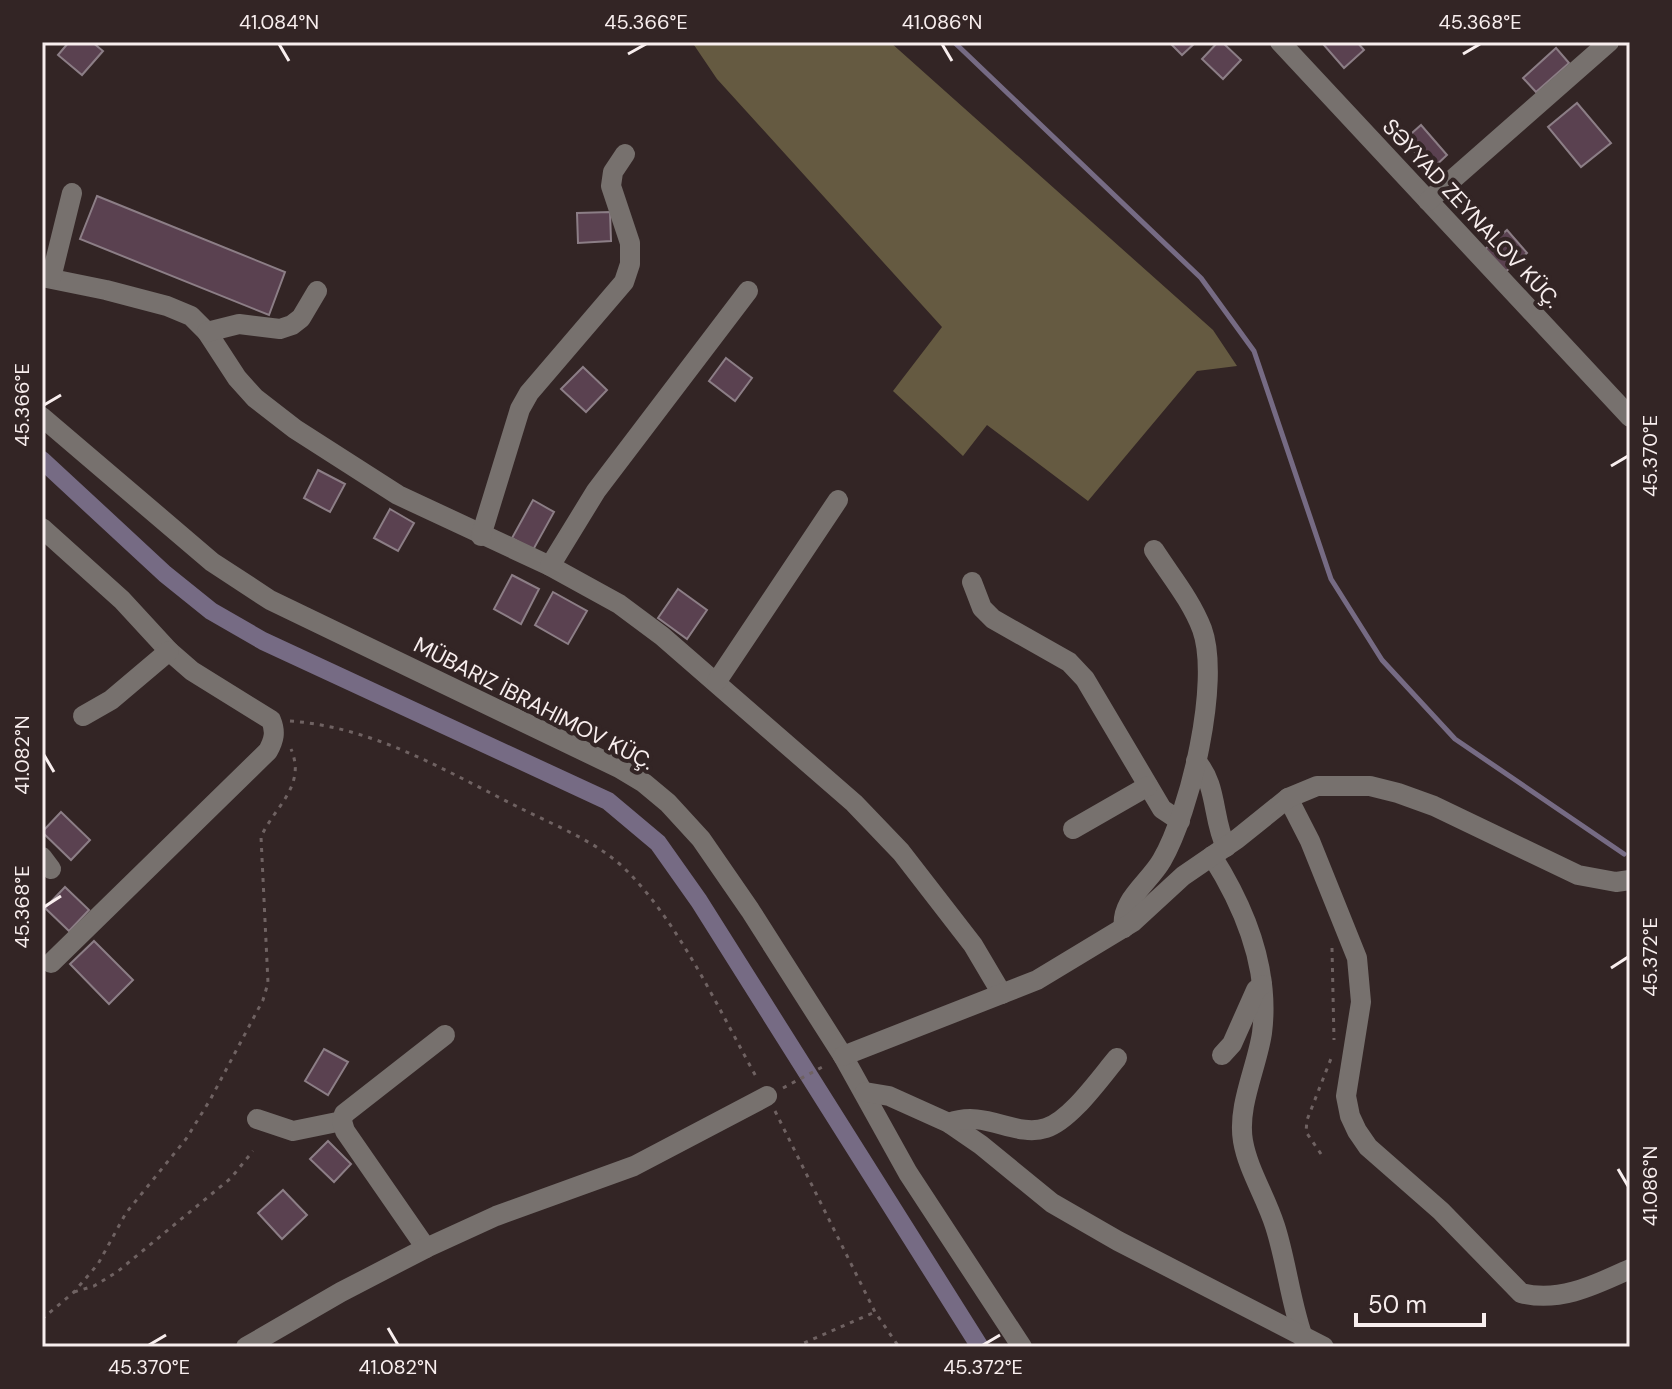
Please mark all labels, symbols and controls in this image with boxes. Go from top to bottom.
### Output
text: 41.084°N [239,9,319,35]
text: 45.366°E [604,9,688,35]
text: 41.086°N [902,9,982,35]
text: 45.368°E [1439,9,1522,35]
street label: SƏYYAD ZEYNALOV KÜÇ. [1376,112,1567,314]
text: 45.366°E [9,363,35,447]
text: 45.370°E [1637,415,1663,497]
street label: MÜBARIZ İBRAHIMOV KÜÇ. [409,630,659,777]
text: 41.082°N [9,715,35,795]
text: 45.368°E [9,866,35,949]
text: 45.372°E [1637,917,1663,997]
text: 41.086°N [1637,1146,1663,1226]
scale bar [1356,1277,1484,1327]
text: 50 m [1368,1289,1427,1320]
text: 45.370°E [108,1354,190,1380]
text: 41.082°N [358,1354,438,1380]
text: 45.372°E [943,1354,1023,1380]

